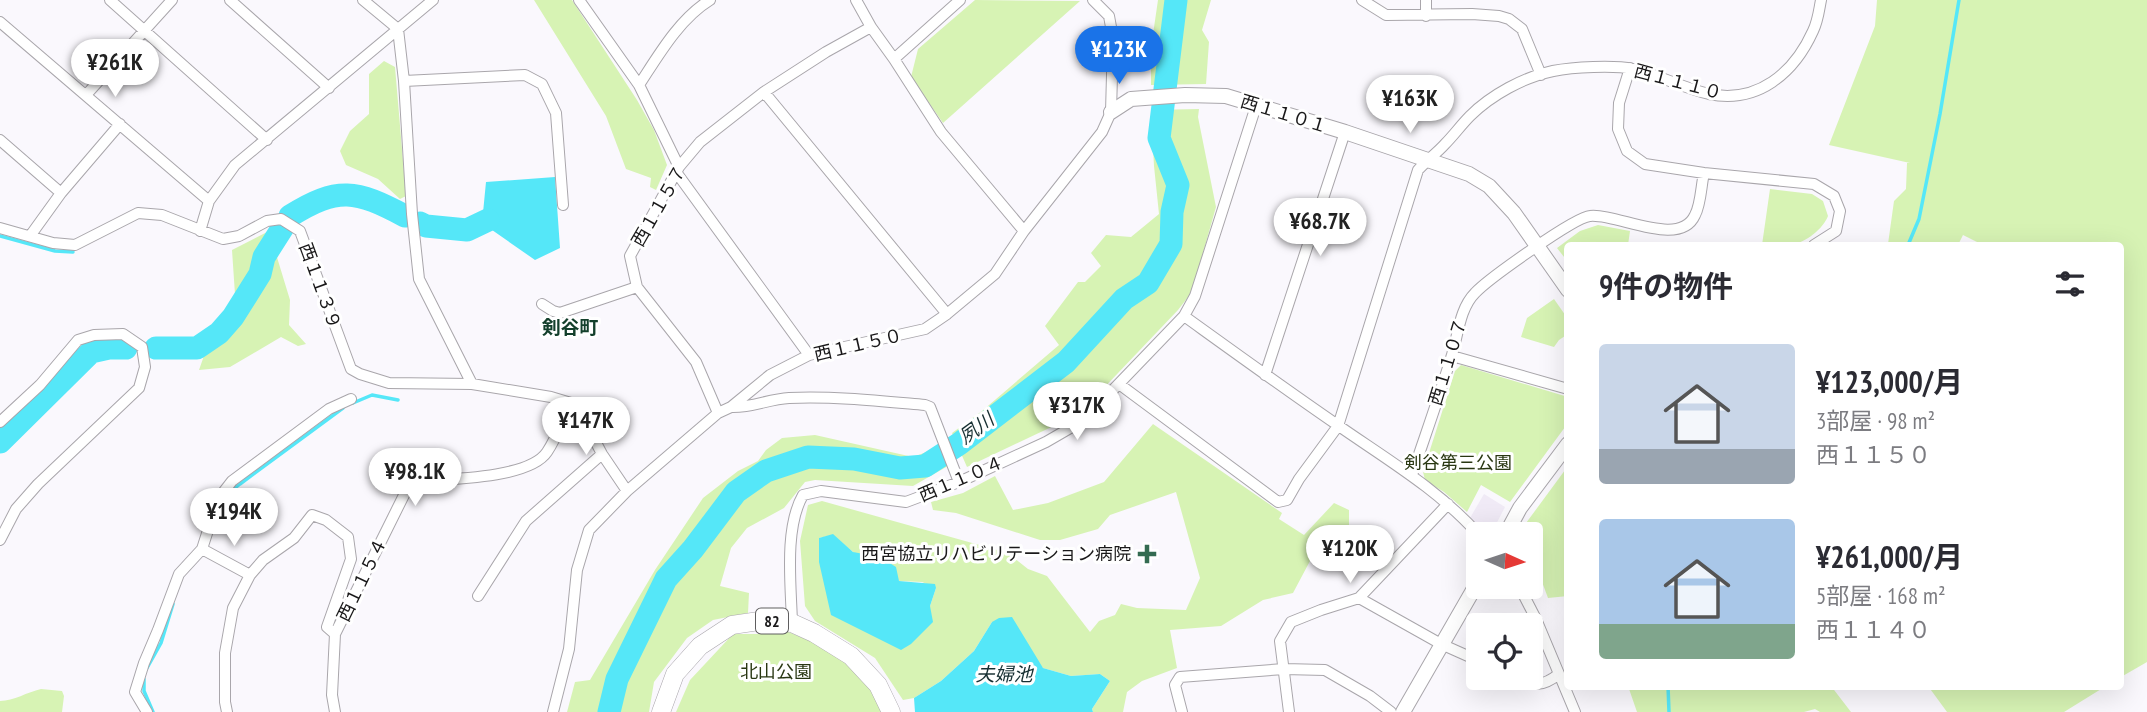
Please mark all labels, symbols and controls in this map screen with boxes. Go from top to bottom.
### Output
pin: ¥123K [1070,27,1168,86]
text: ¥123K [1091,34,1147,63]
pin: ¥261K [66,40,164,99]
text: ¥261K [87,47,143,76]
street label: 西１１１０ [1632,59,1725,104]
pin: ¥163K [1361,76,1459,135]
text: ¥163K [1382,83,1438,112]
street label: 西１１０１ [1238,89,1331,138]
street label: 西１１５７ [626,161,691,250]
pin: ¥68.7K [1263,198,1377,258]
text: ¥68.7K [1290,206,1350,235]
street label: 西１１３９ [294,240,347,332]
icon: filters [2051,265,2089,303]
text: 9件の物件 [1599,266,1733,305]
district label: 剣谷町 [541,315,599,339]
street label: 西１１０７ [1423,315,1472,408]
street label: 西１１５０ [811,323,904,366]
text: ¥123,000/月 [1816,362,1963,401]
icon: home [1655,372,1739,456]
pin: ¥317K [1028,382,1126,442]
text: ¥317K [1049,390,1105,419]
pin: ¥147K [537,398,635,457]
text: ¥147K [558,405,614,434]
water label: 夙川 [954,406,1000,449]
text: 3部屋 · 98 m² [1816,406,1935,435]
text: 西１１５０ [1816,440,1931,469]
pin: ¥98.1K [358,448,472,508]
street label: 西１１０４ [915,450,1007,507]
park label: 剣谷第三公園 [1404,451,1512,474]
text: ¥98.1K [385,456,445,485]
pin: ¥194K [185,489,283,548]
text: ¥194K [206,496,262,525]
north arrow [1466,522,1544,598]
map controls [1466,522,1543,690]
pin: ¥120K [1301,526,1399,585]
text: ¥120K [1322,533,1378,562]
street label: 西１１５４ [331,534,392,625]
text: ¥261,000/月 [1816,537,1963,576]
place label: 西宮協立リハビリテーション病院 [861,542,1131,565]
marker: 西宮協立リハビリテーション病院 [1137,544,1157,564]
icon: home [1655,547,1739,631]
text: 5部屋 · 168 m² [1816,581,1946,610]
road number: 82 [756,608,788,634]
button: locate [1466,613,1543,690]
text: 西１１４０ [1816,615,1931,644]
park label: 北山公園 [740,660,812,683]
water label: 夫婦池 [975,662,1034,686]

